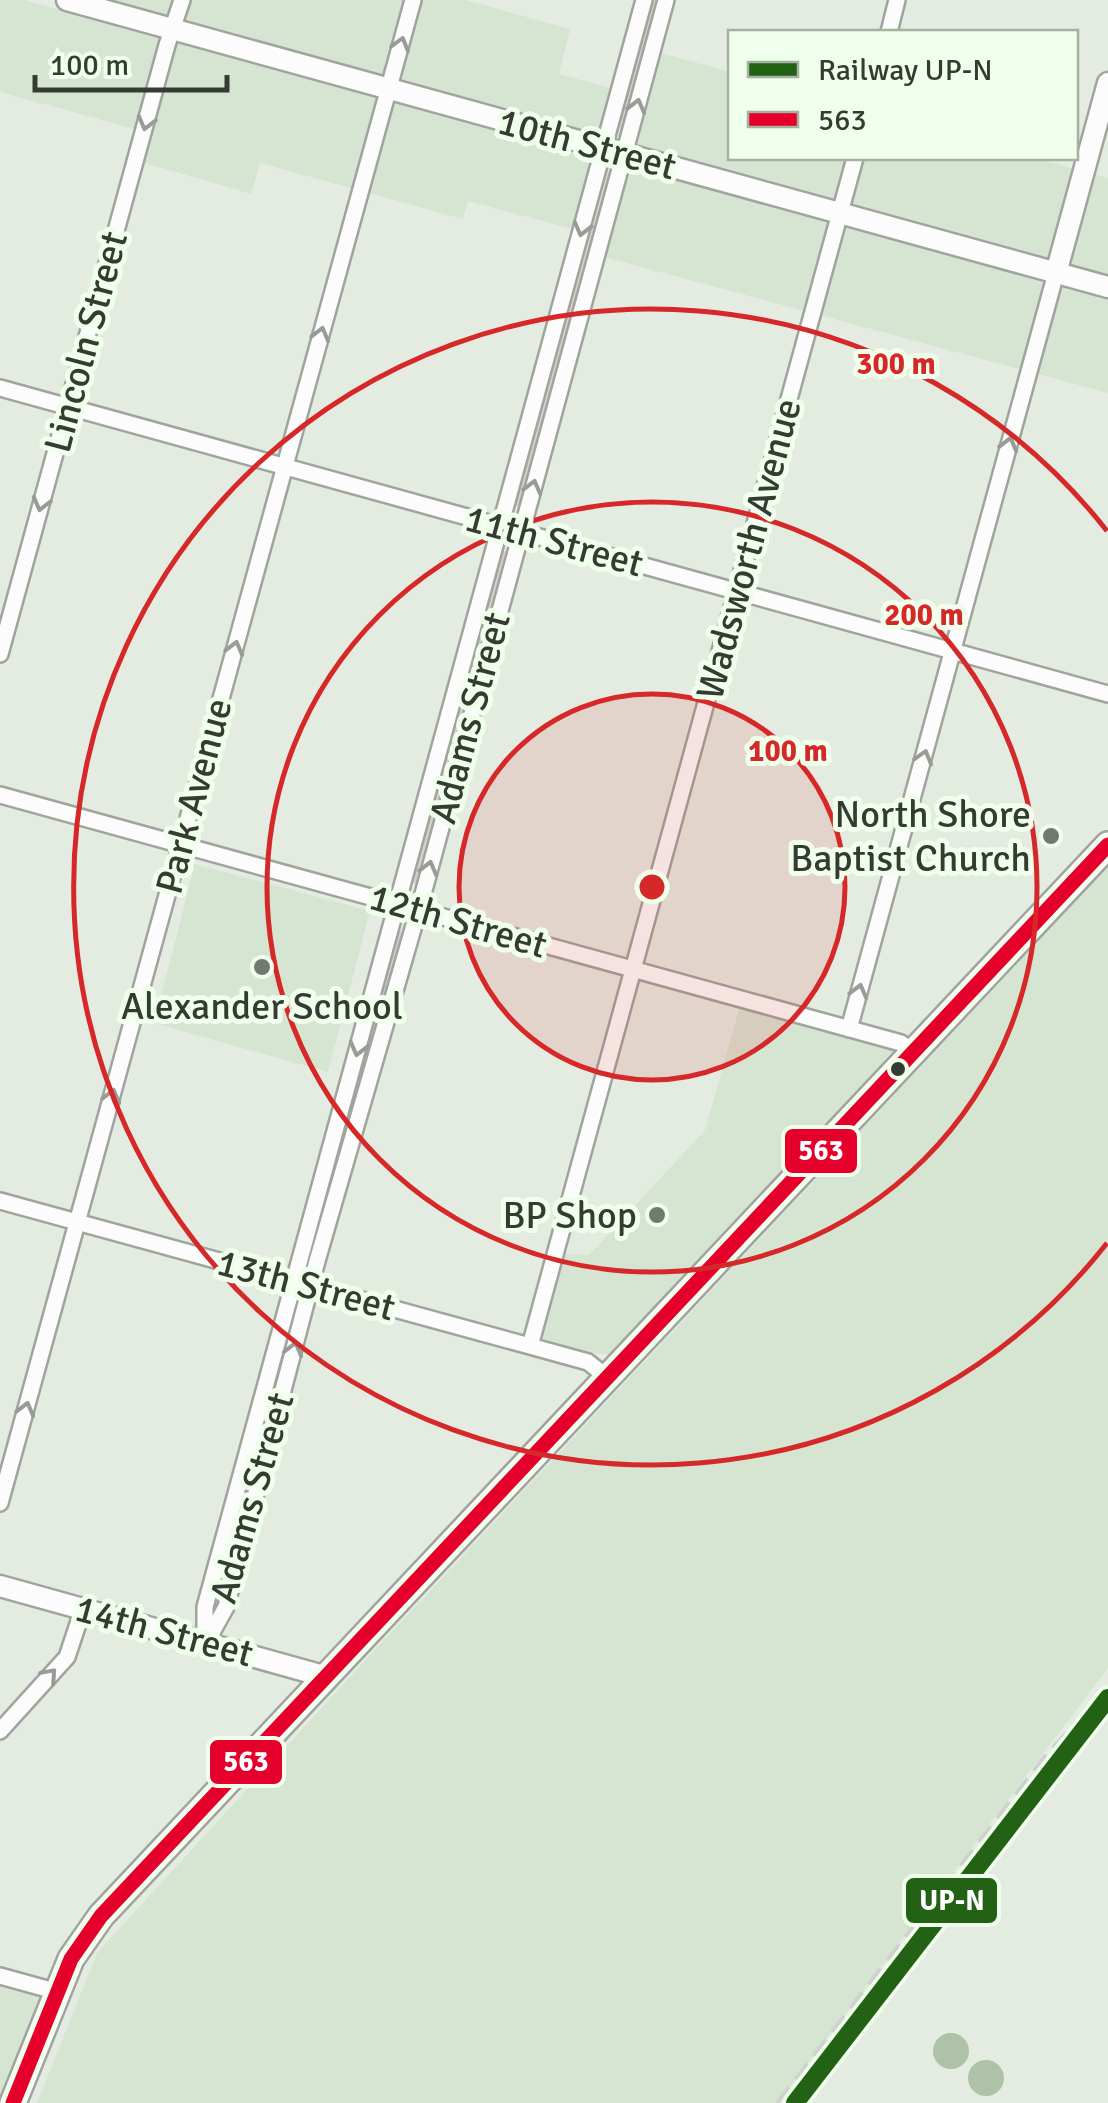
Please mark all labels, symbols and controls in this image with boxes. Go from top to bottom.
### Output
scale bar [35,30,228,92]
legend [728,30,1078,160]
one-way arrow [389,36,410,54]
text: 100 m [50,47,129,84]
text: Railway UP-N [818,52,993,89]
street label: 10th Street [493,98,681,190]
one-way arrow [626,98,647,115]
text: 563 [818,102,867,139]
one-way arrow [137,114,158,131]
one-way arrow [572,220,593,237]
street label: Lincoln Street [34,226,138,458]
one-way arrow [309,326,330,343]
text: 300 m [856,346,936,383]
street label: Wadsworth Avenue [686,393,812,705]
one-way arrow [998,436,1019,453]
one-way arrow [521,479,542,496]
one-way arrow [32,495,53,512]
street label: 11th Street [460,495,648,587]
text: 200 m [884,597,964,634]
street label: Adams Street [419,607,521,829]
one-way arrow [223,640,244,657]
street label: Park Avenue [145,693,243,899]
text: 100 m [748,733,828,770]
one-way arrow [912,749,933,767]
place label: North Shore Baptist Church [790,791,1031,882]
marker: North Shore Baptist Church [1040,825,1062,847]
one-way arrow [418,860,439,877]
centre of rings [634,869,670,905]
street label: 12th Street [364,873,552,969]
marker: Alexander School [251,956,273,978]
place label: Alexander School [121,983,403,1030]
one-way arrow [847,983,868,1000]
one-way arrow [349,1040,370,1057]
unlabelled marker [888,1059,908,1079]
one-way arrow [100,1088,121,1105]
line badge: 563 [783,1127,859,1175]
text: 563 [798,1134,844,1168]
place label: BP Shop [502,1192,637,1239]
marker: BP Shop [646,1204,668,1226]
street label: 13th Street [212,1239,400,1331]
one-way arrow [282,1341,303,1359]
street label: Adams Street [200,1387,304,1609]
one-way arrow [14,1401,35,1419]
street label: 14th Street [70,1585,258,1677]
one-way arrow [39,1668,57,1687]
line badge: 563 [208,1738,284,1786]
text: 563 [223,1745,269,1779]
line badge: UP-N [904,1876,999,1925]
text: UP-N [919,1884,985,1918]

